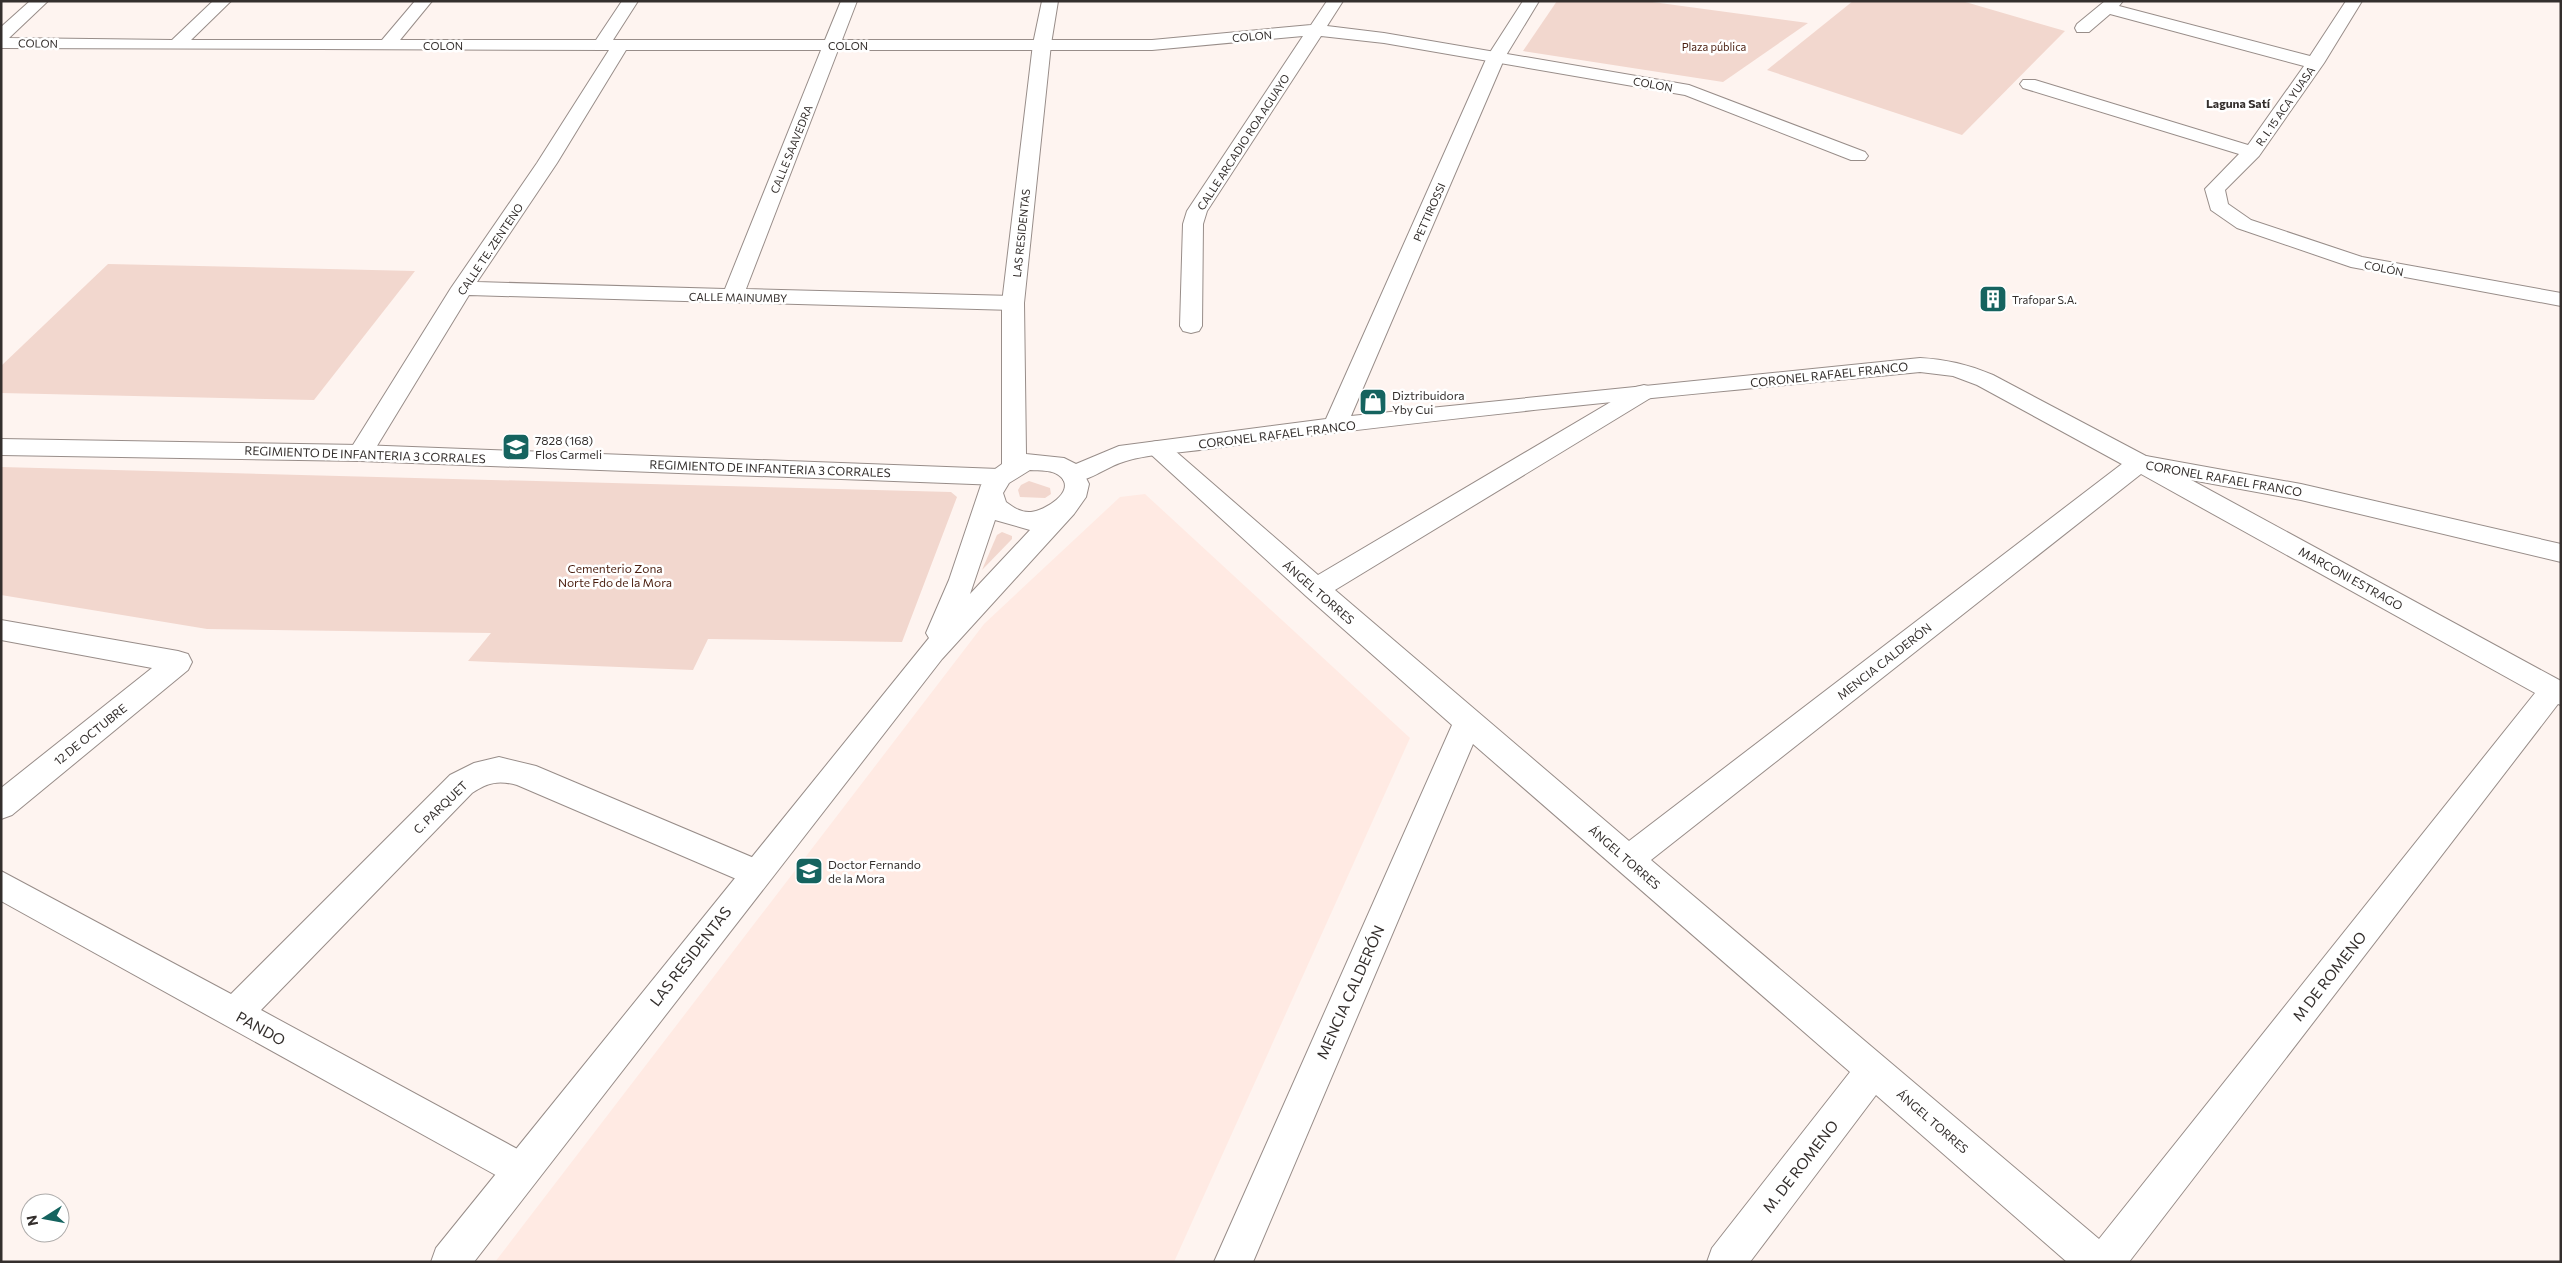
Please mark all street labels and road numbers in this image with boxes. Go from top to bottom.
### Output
street label: COLON [1232,28,1272,44]
street label: COLON [18,36,58,50]
street label: COLON [423,39,463,52]
street label: COLON [828,39,868,52]
street label: R. I. 15 ACA YUASA [2253,63,2318,148]
street label: CALLE ARCADIO ROA AGUAYO [1194,72,1292,212]
street label: COLON [1632,74,1674,94]
street label: CALLE SAAVEDRA [767,102,815,195]
street label: PETTIROSSI [1410,181,1448,243]
street label: LAS RESIDENTAS [1010,188,1032,278]
street label: CALLE TE. ZENTENO [454,201,526,297]
street label: COLÓN [2363,257,2405,278]
street label: CALLE MAINUMBY [689,290,787,304]
street label: CORONEL RAFAEL FRANCO [1749,359,1909,389]
street label: CORONEL RAFAEL FRANCO [1197,417,1357,451]
street label: REGIMIENTO DE INFANTERIA 3 CORRALES [244,443,486,465]
street label: REGIMIENTO DE INFANTERIA 3 CORRALES [649,457,891,479]
street label: CORONEL RAFAEL FRANCO [2145,457,2303,499]
street label: MARCONI ESTRAGO [2297,544,2406,612]
street label: ÁNGEL TORRES [1281,557,1357,627]
street label: MENCIA CALDERÓN [1834,620,1934,702]
street label: 12 DE OCTUBRE [51,700,129,768]
street label: C. PARQUET [410,778,470,836]
street label: ÁNGEL TORRES [1587,822,1663,892]
street label: LAS RESIDENTAS [646,903,735,1009]
street label: MENCIA CALDERÓN [1311,922,1388,1062]
street label: M DE ROMENO [2288,928,2370,1024]
street label: PANDO [233,1007,289,1049]
street label: ÁNGEL TORRES [1895,1086,1971,1156]
street label: M. DE ROMENO [1758,1116,1842,1216]

